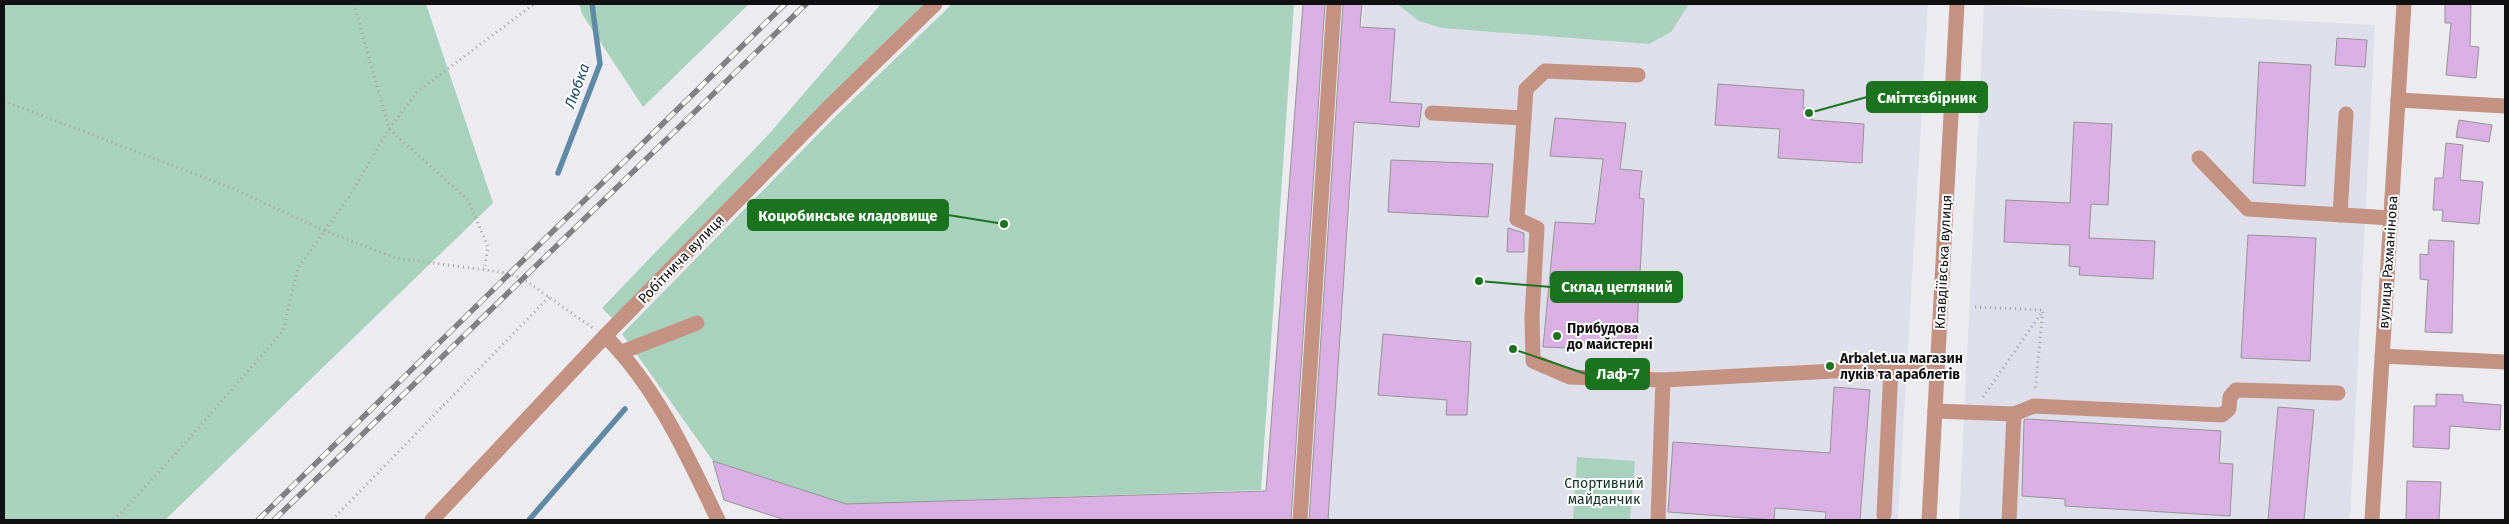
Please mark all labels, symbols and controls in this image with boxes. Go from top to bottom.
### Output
water label: Любка [560,61,593,112]
callout: Сміттєзбірник [1867,82,1987,112]
text: Сміттєзбірник [1877,89,1977,107]
street label: Клавдіївська вулиця [1931,194,1956,330]
street label: вулиця Рахманінова [2375,195,2402,329]
callout: Коцюбинське кладовище [748,200,948,230]
text: Коцюбинське кладовище [758,207,938,225]
street label: Робітнича вулиця [635,211,728,307]
callout: Склад цегляний [1551,272,1682,302]
text: Склад цегляний [1561,278,1673,296]
place label: Прибудова до майстерні [1567,320,1653,353]
marker: Прибудова до майстерні [1551,330,1563,342]
place label: Arbalet.ua магазин луків та араблетів [1839,350,1963,383]
callout: Лаф-7 [1586,359,1649,389]
marker: Arbalet.ua магазин луків та араблетів [1824,360,1836,372]
text: Лаф-7 [1597,365,1639,383]
park label: Спортивний майданчик [1564,475,1644,508]

